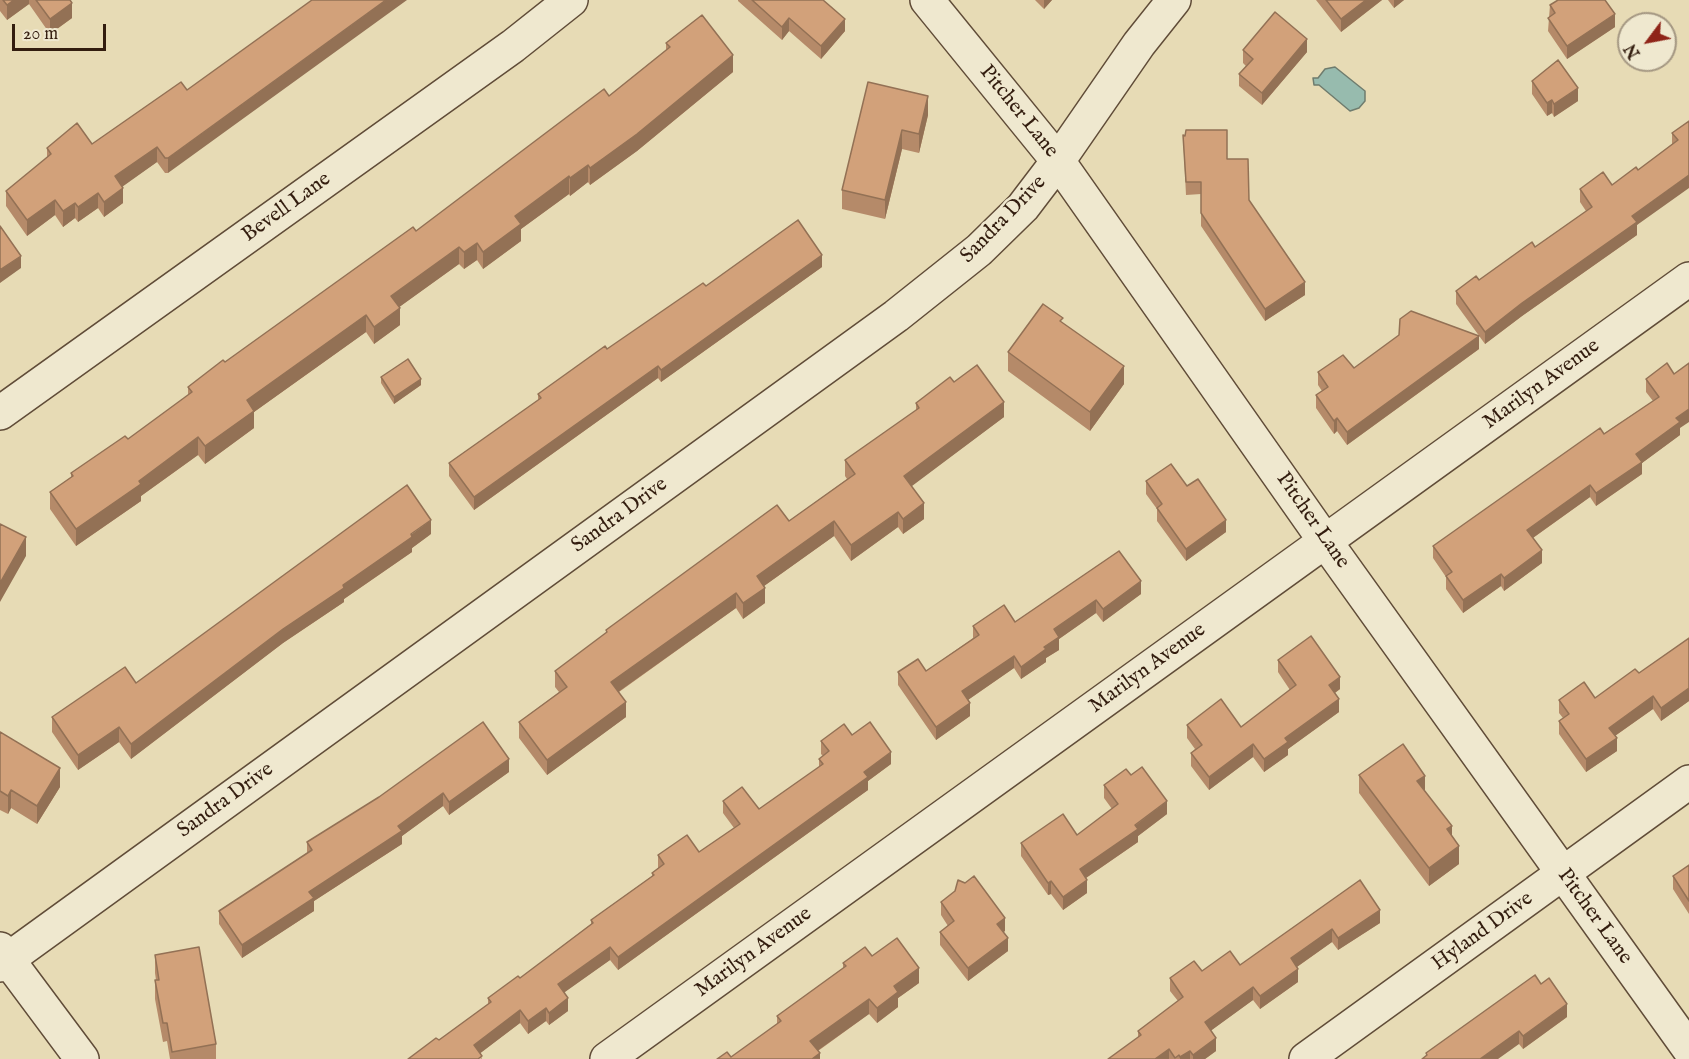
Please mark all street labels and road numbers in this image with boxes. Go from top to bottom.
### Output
street label: Pitcher Lane [973,61,1063,163]
street label: Bevell Lane [238,167,336,249]
street label: Sandra Drive [956,171,1052,269]
street label: Marilyn Avenue [1479,334,1605,436]
street label: Pitcher Lane [1270,468,1354,574]
street label: Sandra Drive [567,473,673,559]
street label: Marilyn Avenue [1085,618,1211,720]
street label: Sandra Drive [173,758,279,844]
street label: Pitcher Lane [1551,864,1637,970]
street label: Hyland Drive [1428,887,1538,977]
street label: Marilyn Avenue [691,902,817,1004]

